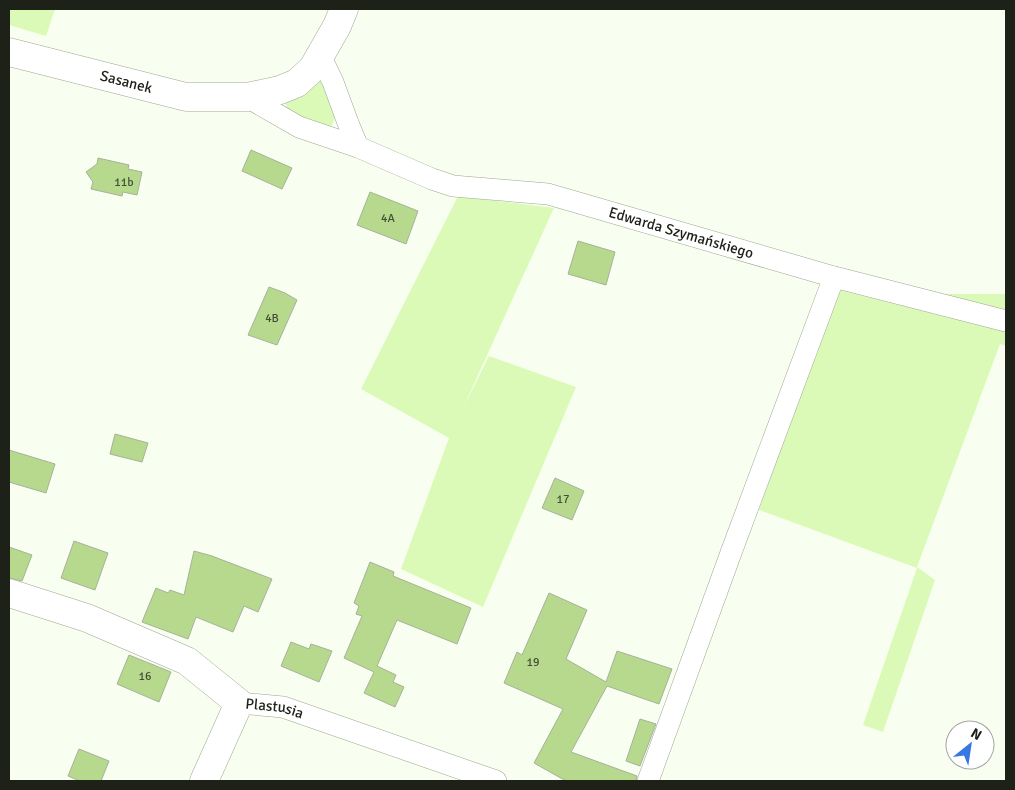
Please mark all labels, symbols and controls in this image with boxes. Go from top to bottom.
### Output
street label: Sasanek [98,67,155,97]
house number: 11b [114,175,134,190]
street label: Edwarda Szymańskiego [607,203,756,262]
house number: 4A [381,211,396,226]
house number: 4B [265,311,279,326]
house number: 17 [557,492,569,507]
house number: 19 [527,655,539,670]
house number: 16 [139,669,151,684]
street label: Plastusia [245,695,306,722]
north arrow [945,720,995,770]
text: N [968,724,985,744]

